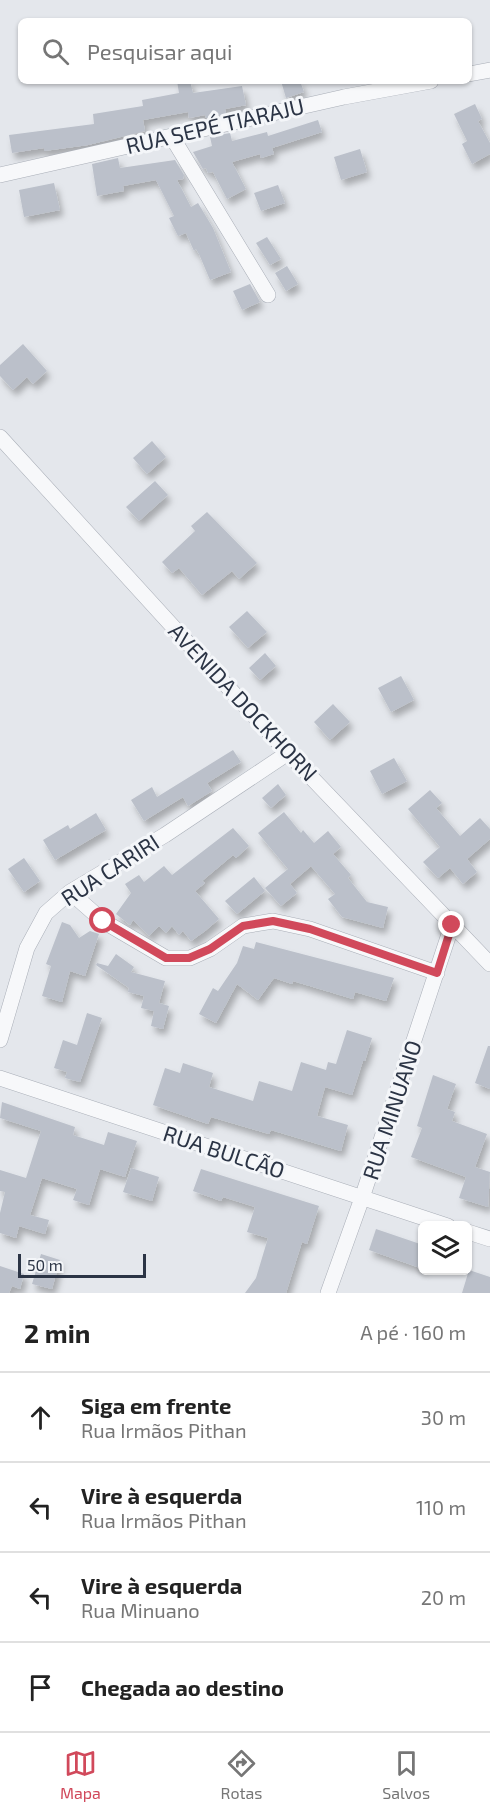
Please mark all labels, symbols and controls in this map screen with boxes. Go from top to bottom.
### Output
search box [18,18,472,84]
icon: search [39,35,72,68]
text: Pesquisar aqui [87,38,233,64]
street label: RUA SEPÉ TIARAJU [123,92,306,158]
street label: AVENIDA DOCKHORN [164,617,323,785]
street label: RUA CARIRI [56,828,163,910]
route start [89,907,115,933]
route end [438,911,464,937]
street label: RUA MINUANO [356,1037,426,1183]
street label: RUA BULCÃO [160,1119,288,1183]
map controls [418,1221,472,1275]
button: layers [418,1221,472,1275]
scale bar [18,1251,146,1278]
text: 50 m [27,1255,63,1274]
text: 2 min [24,1317,90,1348]
text: A pé · 160 m [360,1320,466,1344]
text: Siga em frente [81,1392,231,1418]
icon: ahead [24,1401,57,1434]
text: 30 m [421,1405,466,1429]
text: Rua Irmãos Pithan [81,1418,247,1442]
text: Vire à esquerda [81,1482,242,1508]
icon: left [24,1491,57,1524]
text: 110 m [416,1495,466,1519]
text: Rua Irmãos Pithan [81,1508,247,1532]
text: Vire à esquerda [81,1572,242,1598]
icon: left [24,1581,57,1614]
text: 20 m [421,1585,466,1609]
text: Rua Minuano [81,1598,200,1622]
icon: arrive [24,1671,57,1704]
text: Chegada ao destino [81,1674,284,1700]
tab: Mapa [60,1747,101,1802]
tab: Rotas [221,1747,263,1802]
tab: Salvos [382,1747,430,1802]

